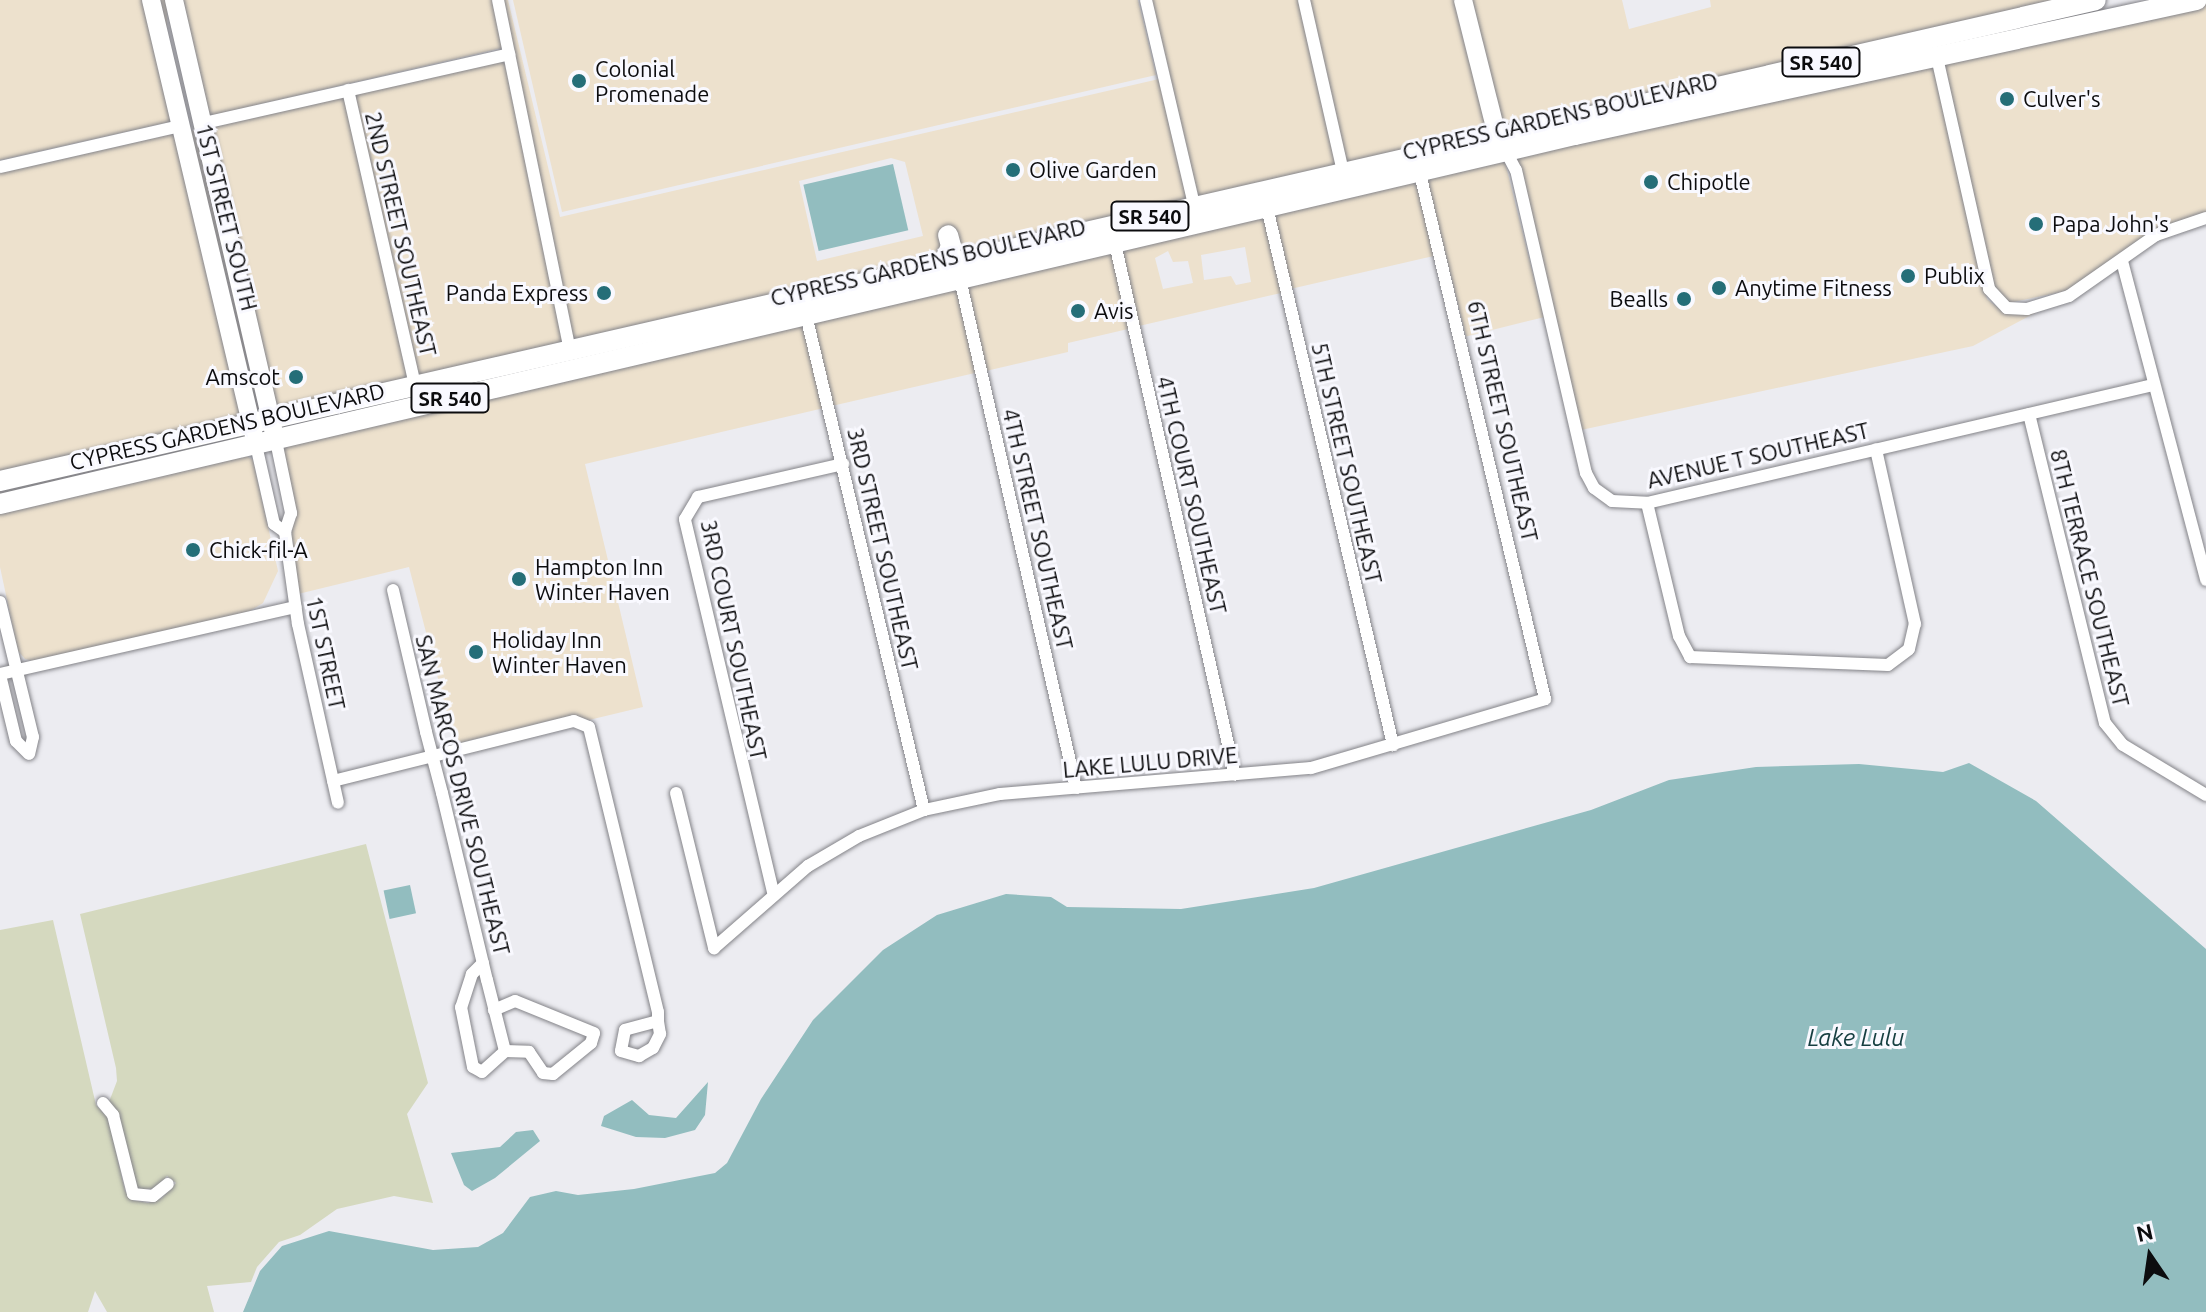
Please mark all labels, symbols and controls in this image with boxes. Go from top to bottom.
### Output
road number: SR 540 [1781,46,1861,78]
place label: Colonial Promenade [595,55,709,106]
street label: CYPRESS GARDENS BOULEVARD [1400,67,1720,165]
marker: Colonial Promenade [570,72,588,90]
place label: Culver's [2023,86,2101,112]
marker: Culver's [1998,90,2016,108]
street label: 2ND STREET SOUTHEAST [360,109,442,359]
street label: 1ST STREET SOUTH [191,121,263,313]
place label: Olive Garden [1029,157,1157,183]
marker: Olive Garden [1004,161,1022,179]
place label: Chipotle [1667,169,1751,195]
marker: Chipotle [1642,173,1660,191]
road number: SR 540 [1110,200,1190,232]
place label: Papa John's [2052,211,2169,237]
street label: CYPRESS GARDENS BOULEVARD [768,213,1088,311]
marker: Papa John's [2027,215,2045,233]
place label: Publix [1924,263,1985,289]
marker: Publix [1899,267,1917,285]
place label: Anytime Fitness [1735,275,1892,301]
marker: Anytime Fitness [1710,279,1728,297]
place label: Panda Express [446,280,588,306]
marker: Panda Express [595,284,613,302]
place label: Bealls [1610,286,1668,312]
marker: Bealls [1675,290,1693,308]
place label: Avis [1094,298,1134,324]
street label: 6TH STREET SOUTHEAST [1462,298,1544,544]
marker: Avis [1069,302,1087,320]
street label: 5TH STREET SOUTHEAST [1306,340,1388,586]
place label: Amscot [205,364,280,390]
marker: Amscot [287,368,305,386]
street label: 4TH COURT SOUTHEAST [1152,373,1232,617]
street label: CYPRESS GARDENS BOULEVARD [67,377,387,475]
road number: SR 540 [410,382,490,414]
street label: 4TH STREET SOUTHEAST [997,406,1079,652]
street label: AVENUE T SOUTHEAST [1644,417,1872,493]
street label: 3RD STREET SOUTHEAST [842,425,924,673]
street label: 8TH TERRACE SOUTHEAST [2045,446,2135,710]
street label: 3RD COURT SOUTHEAST [696,517,772,763]
place label: Chick-fil-A [209,537,308,563]
marker: Chick-fil-A [184,541,202,559]
place label: Hampton Inn Winter Haven [535,553,670,604]
marker: Hampton Inn Winter Haven [510,570,528,588]
street label: 1ST STREET [301,594,351,712]
place label: Holiday Inn Winter Haven [492,626,627,678]
street label: SAN MARCOS DRIVE SOUTHEAST [410,632,516,958]
marker: Holiday Inn Winter Haven [467,643,485,661]
street label: LAKE LULU DRIVE [1062,741,1238,783]
water label: Lake Lulu [1807,1024,1905,1052]
north arrow [2110,1216,2190,1296]
text: N [2134,1218,2155,1246]

